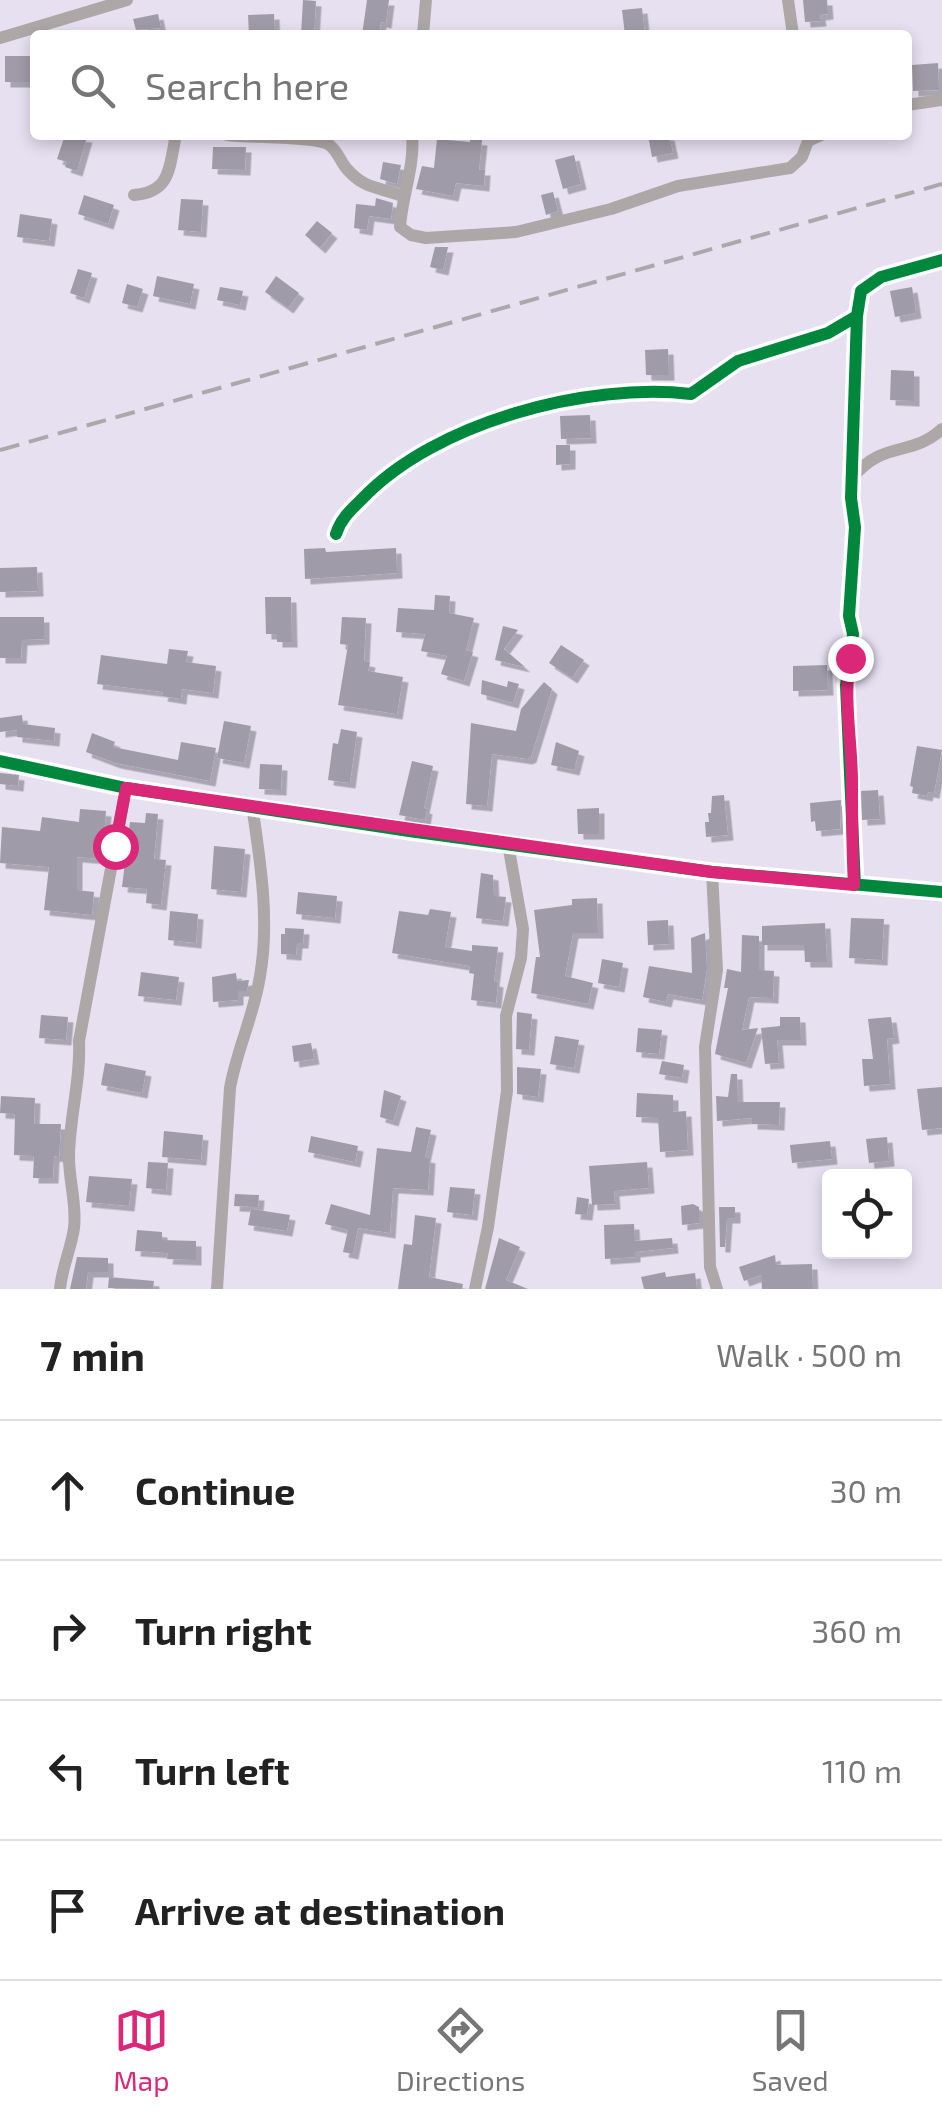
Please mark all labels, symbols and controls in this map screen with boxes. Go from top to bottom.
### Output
search box [30,30,912,140]
icon: search [65,58,120,113]
text: Search here [145,62,349,108]
route end [828,636,874,682]
route start [93,824,139,870]
map controls [822,1169,912,1259]
button: locate [822,1169,912,1259]
text: 7 min [40,1329,145,1379]
text: Walk · 500 m [716,1335,902,1373]
icon: ahead [40,1463,95,1518]
text: Continue [135,1467,295,1513]
text: 30 m [830,1471,902,1509]
icon: right [40,1603,95,1658]
text: Turn right [135,1607,312,1653]
text: 360 m [811,1611,902,1649]
icon: left [40,1743,95,1798]
text: Turn left [135,1747,290,1793]
text: 110 m [822,1751,902,1789]
icon: arrive [40,1883,95,1938]
text: Arrive at destination [135,1887,505,1933]
tab: Map [113,2003,169,2097]
tab: Directions [396,2003,525,2097]
tab: Saved [752,2003,829,2097]

